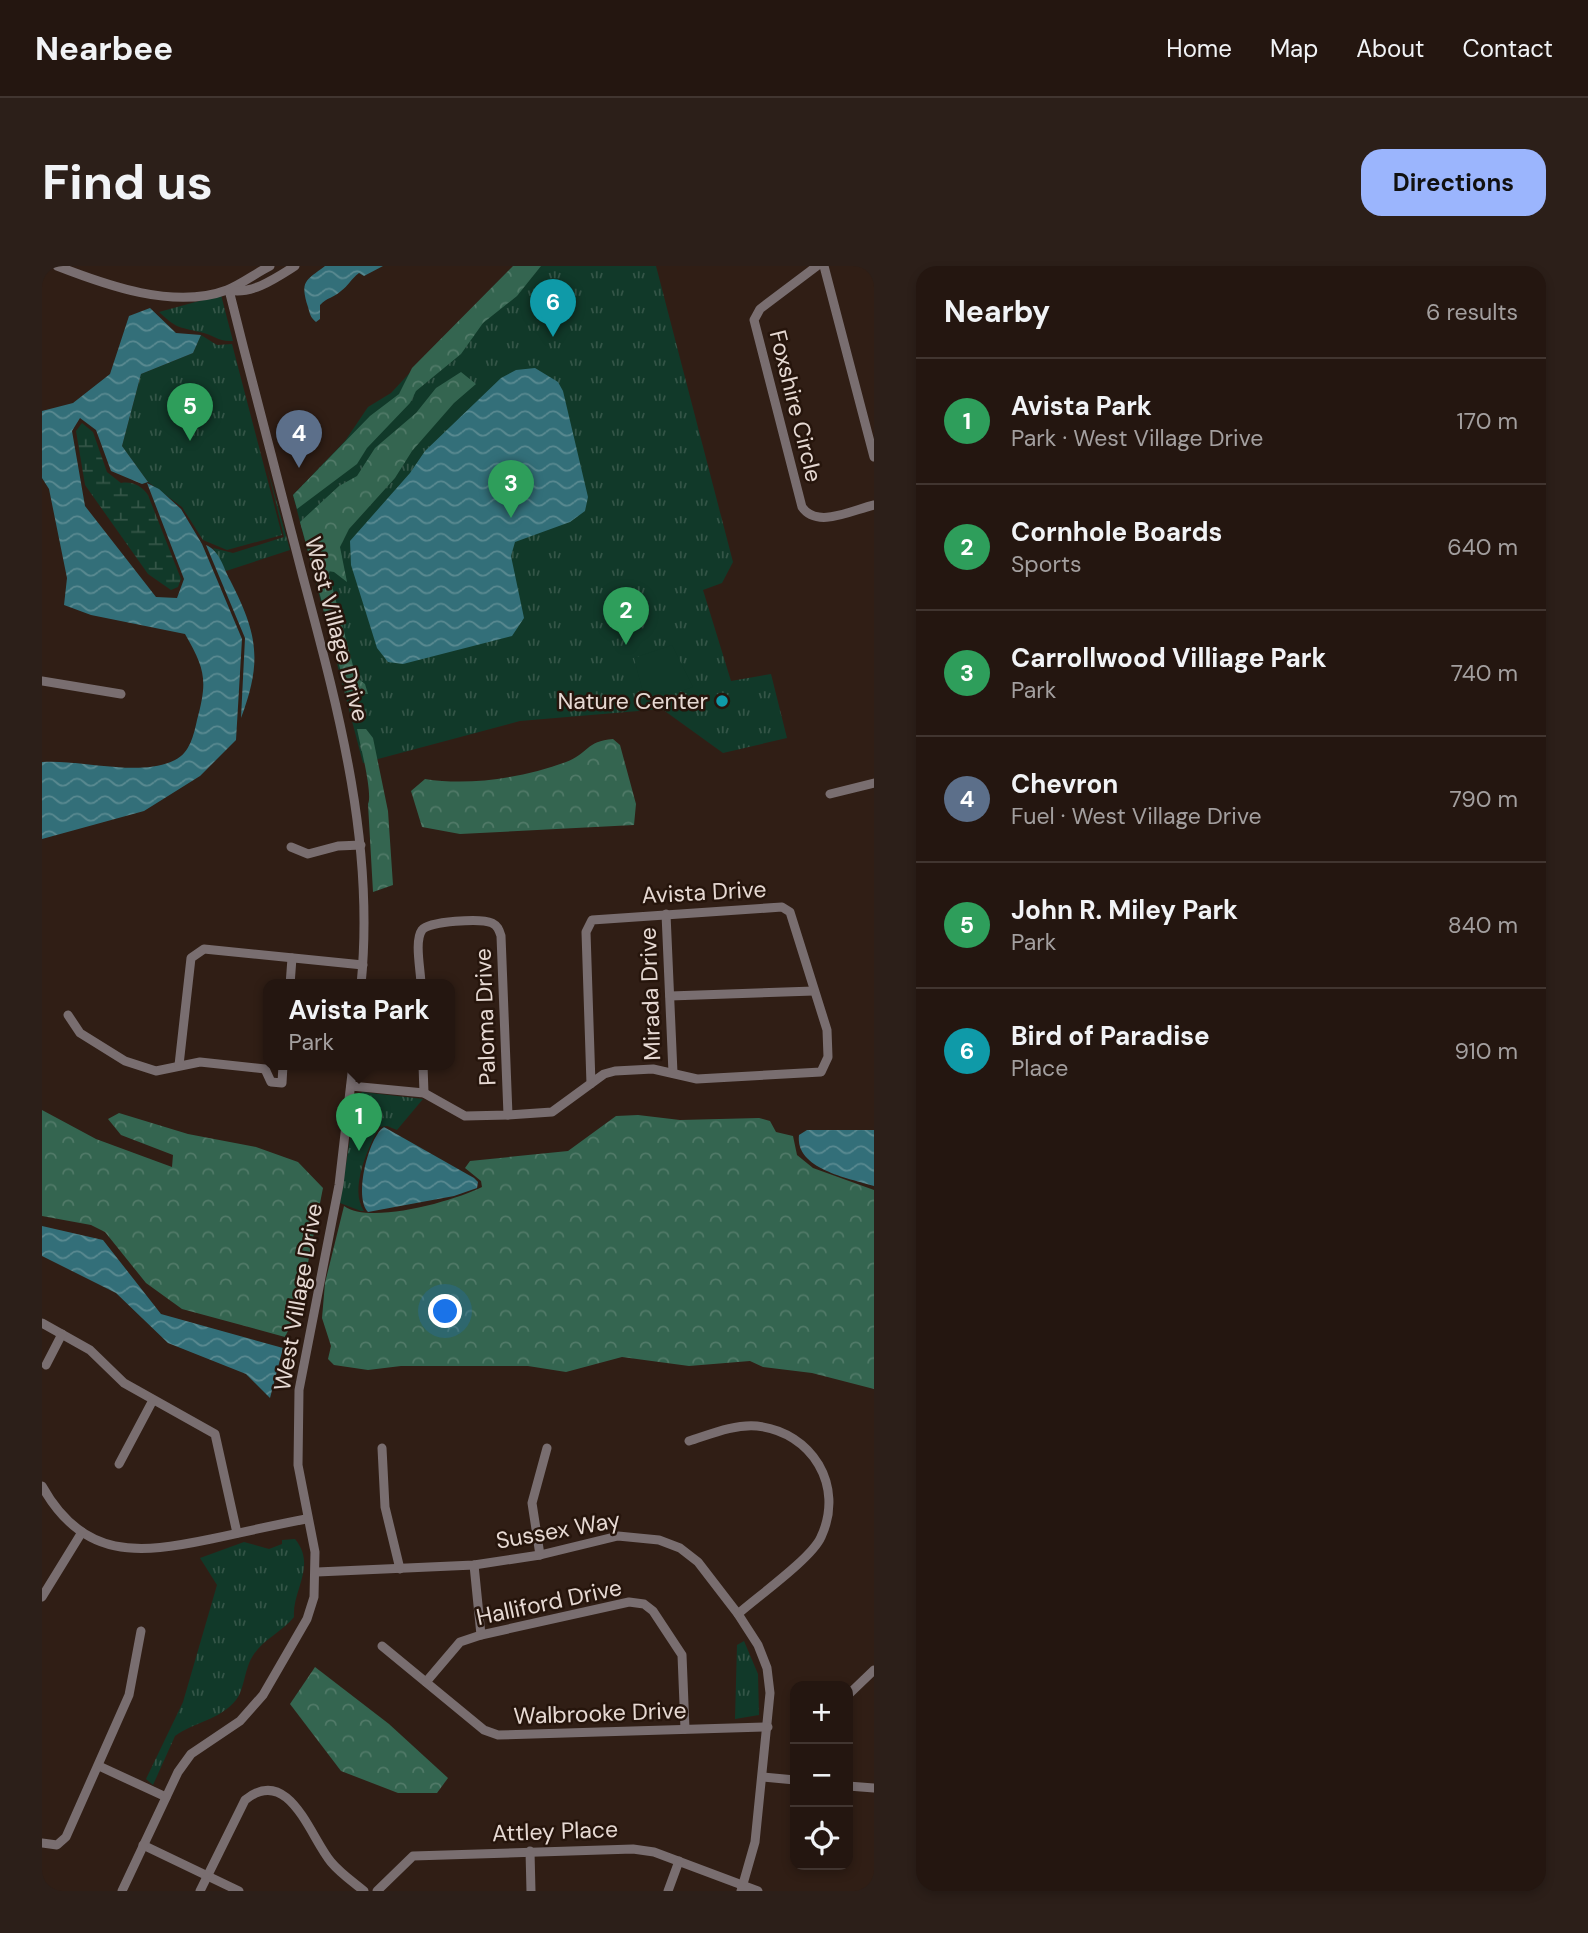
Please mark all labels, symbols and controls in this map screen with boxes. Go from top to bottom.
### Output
text: Nearbee [35,27,173,70]
text: Home [1166,33,1232,64]
text: Map [1270,33,1318,64]
text: About [1356,33,1425,64]
text: Contact [1463,33,1553,64]
button: Directions [1361,149,1546,216]
text: Find us [42,150,213,214]
pin: 6 [530,279,576,337]
text: Nearby [944,292,1050,331]
text: 6 results [1426,297,1518,327]
street label: Foxshire Circle [763,327,829,485]
pin: 5 [167,383,213,441]
text: Avista Park [1011,389,1152,423]
text: 1 [963,406,971,436]
text: 170 m [1457,406,1518,436]
pin: 4 [276,410,322,468]
text: Park · West Village Drive [1011,423,1263,453]
pin: 3 [488,460,534,518]
text: Cornhole Boards [1011,515,1222,549]
text: 2 [960,532,974,562]
text: 640 m [1447,532,1518,562]
street label: West Village Drive [298,533,376,725]
text: Sports [1011,549,1081,579]
pin: 2 [603,587,649,645]
text: Carrollwood Villiage Park [1011,641,1326,675]
text: 3 [960,658,974,688]
text: 740 m [1451,658,1518,688]
text: Park [1011,675,1056,705]
place label: Nature Center [557,686,708,716]
marker: Nature Center [714,693,730,709]
text: Chevron [1011,767,1118,801]
text: 4 [960,784,974,814]
text: 790 m [1450,784,1518,814]
text: Fuel · West Village Drive [1011,801,1262,831]
street label: Avista Drive [641,874,767,910]
text: John R. Miley Park [1011,893,1238,927]
text: 5 [960,910,974,940]
text: 840 m [1448,910,1518,940]
street label: Mirada Drive [633,927,667,1061]
text: Park [1011,927,1056,957]
street label: Paloma Drive [468,948,502,1086]
popup [263,979,455,1070]
text: Avista Park [289,993,429,1027]
text: Bird of Paradise [1011,1019,1210,1053]
text: Park [289,1027,334,1057]
text: 6 [960,1036,974,1066]
text: 910 m [1454,1036,1518,1066]
text: Place [1011,1053,1068,1083]
pin: 1 [336,1093,382,1151]
street label: West Village Drive [267,1201,329,1393]
your location [428,1294,462,1328]
street label: Sussex Way [493,1504,623,1556]
street label: Halliford Drive [473,1572,625,1632]
map controls [790,1681,853,1870]
button: + [790,1681,853,1744]
street label: Walbrooke Drive [513,1695,687,1731]
button: − [790,1744,853,1807]
button: locate [790,1807,853,1870]
street label: Attley Place [491,1814,619,1848]

